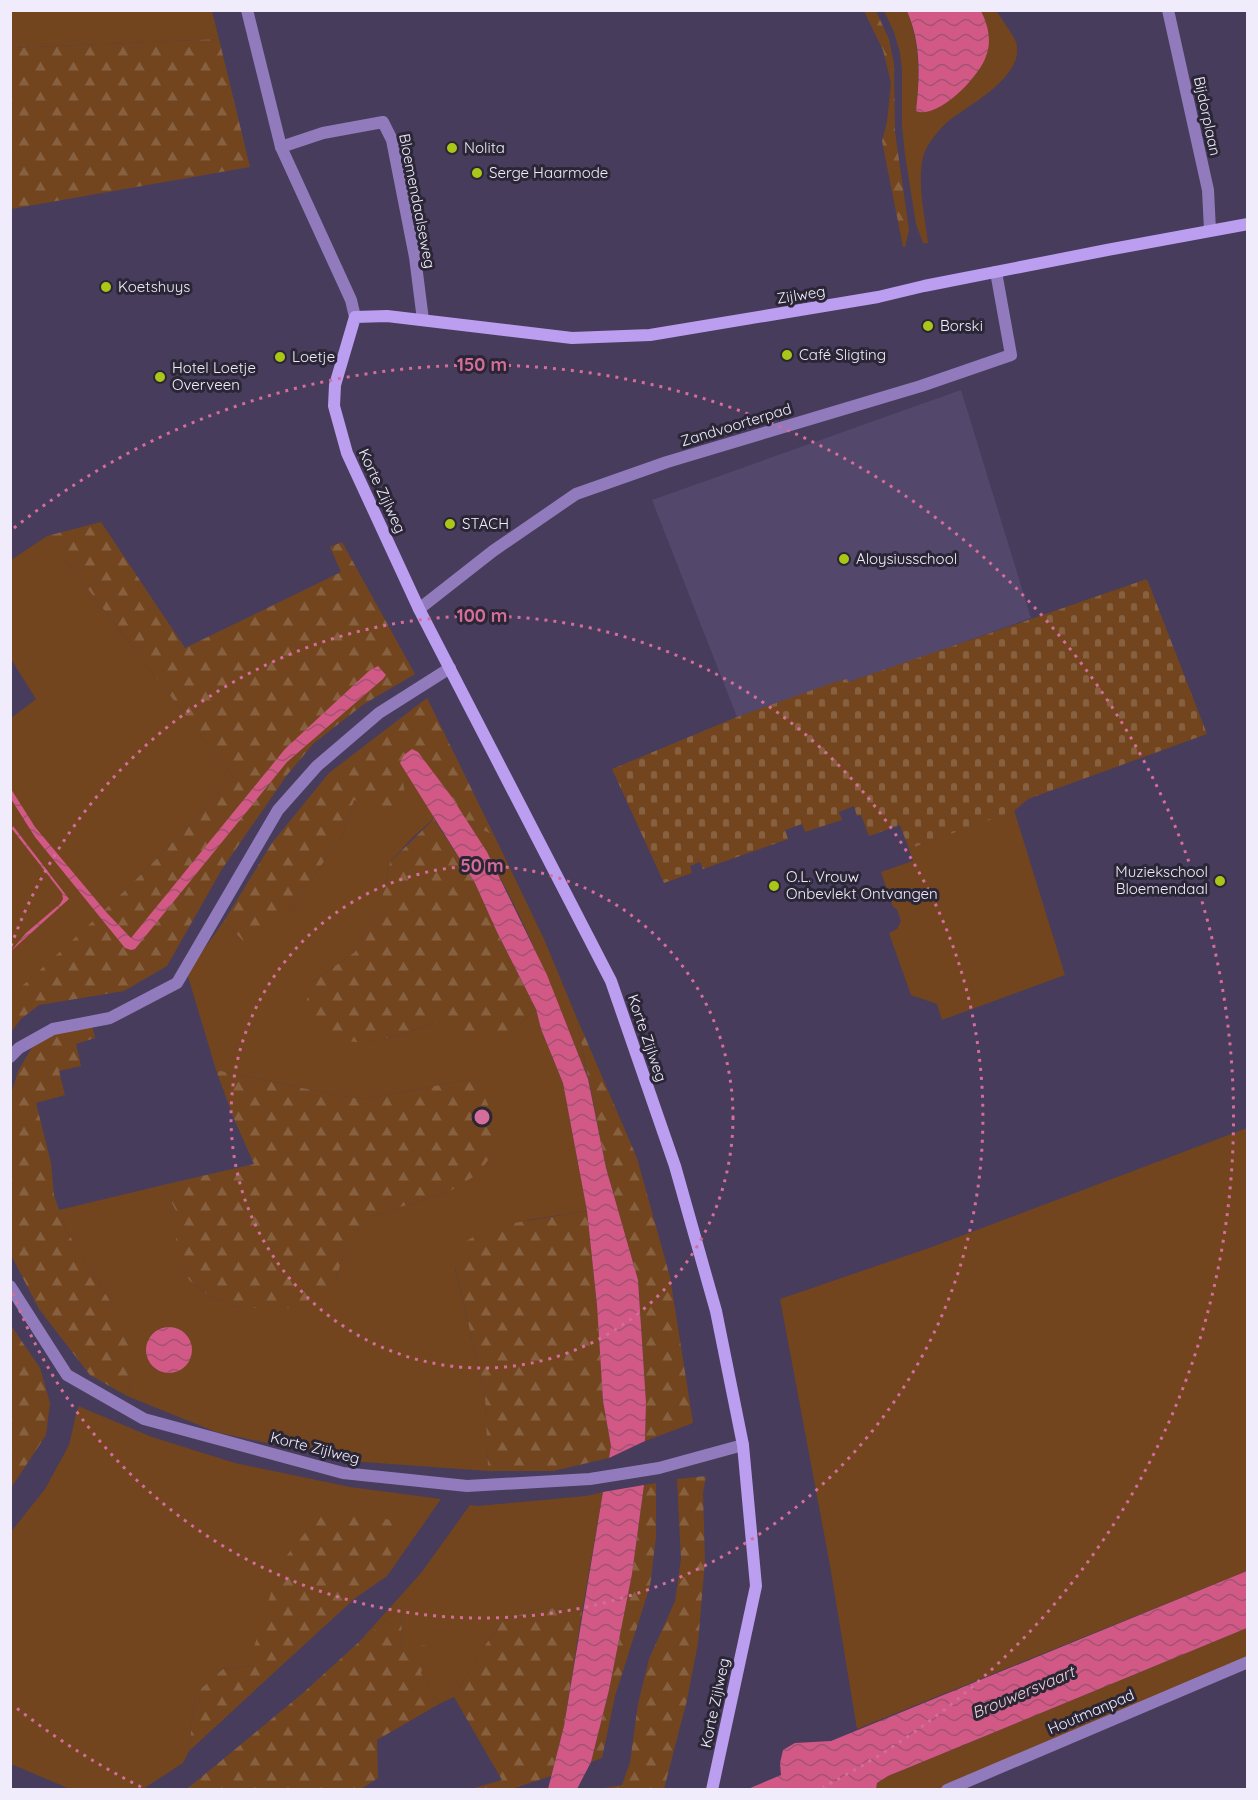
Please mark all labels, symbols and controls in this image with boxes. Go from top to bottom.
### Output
street label: Bijdorplaan [1190,75,1225,157]
street label: Bloemendaalseweg [395,132,440,270]
place label: Nolita [464,138,505,157]
marker: Nolita [445,141,459,155]
place label: Serge Haarmode [489,163,608,182]
marker: Serge Haarmode [470,166,484,180]
place label: Koetshuys [118,277,190,296]
marker: Koetshuys [99,280,113,294]
street label: Zijlweg [775,281,827,308]
place label: Borski [940,316,983,335]
marker: Borski [921,319,935,333]
place label: Café Sligting [799,345,886,364]
place label: Loetje [292,347,335,366]
marker: Café Sligting [780,348,794,362]
marker: Loetje [273,350,287,364]
text: 150 m [457,353,507,376]
place label: Hotel Loetje Overveen [172,358,256,394]
marker: Hotel Loetje Overveen [153,370,167,384]
street label: Zandvoorterpad [678,399,794,450]
street label: Korte Zijlweg [355,445,410,536]
place label: STACH [462,514,509,533]
marker: STACH [443,517,457,531]
place label: Aloysiusschool [856,549,957,568]
marker: Aloysiusschool [837,552,851,566]
text: 100 m [457,604,507,627]
text: 50 m [460,854,504,877]
place label: Muziekschool Bloemendaal [1115,862,1208,898]
place label: O.L. Vrouw Onbevlekt Ontvangen [786,867,938,903]
marker: Muziekschool Bloemendaal [1213,874,1227,888]
marker: O.L. Vrouw Onbevlekt Ontvangen [767,879,781,893]
street label: Korte Zijlweg [624,992,671,1084]
centre of rings [472,1107,492,1127]
street label: Korte Zijlweg [268,1427,362,1468]
street label: Korte Zijlweg [696,1656,733,1750]
water label: Brouwersvaart [969,1661,1079,1723]
street label: Houtmanpad [1045,1685,1137,1738]

